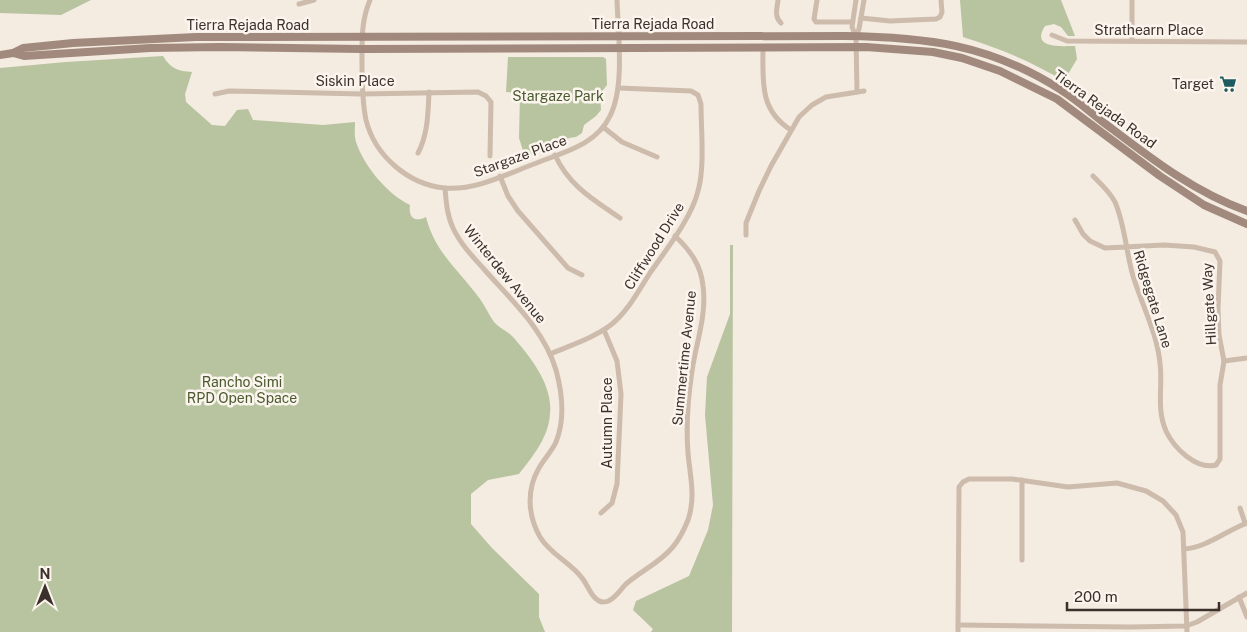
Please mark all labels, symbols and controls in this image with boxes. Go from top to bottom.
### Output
street label: Tierra Rejada Road [592,16,714,32]
street label: Tierra Rejada Road [187,17,309,33]
street label: Strathearn Place [1094,22,1204,38]
street label: Tierra Rejada Road [1051,66,1159,152]
street label: Siskin Place [315,73,395,89]
supermarket icon: Target [1218,74,1238,94]
place label: Target [1172,76,1214,92]
park label: Stargaze Park [512,88,604,104]
street label: Stargaze Place [471,132,569,180]
street label: Cliffwood Drive [621,199,687,293]
street label: Winterdew Avenue [460,222,550,326]
street label: Ridgegate Lane [1130,248,1176,350]
street label: Hillgate Way [1199,262,1219,346]
street label: Summertime Avenue [669,290,699,426]
park label: Rancho Simi RPD Open Space [187,374,297,406]
street label: Autumn Place [599,377,615,469]
north arrow [20,562,70,612]
text: N [40,566,50,582]
scale bar [1067,580,1220,612]
text: 200 m [1074,588,1118,605]

